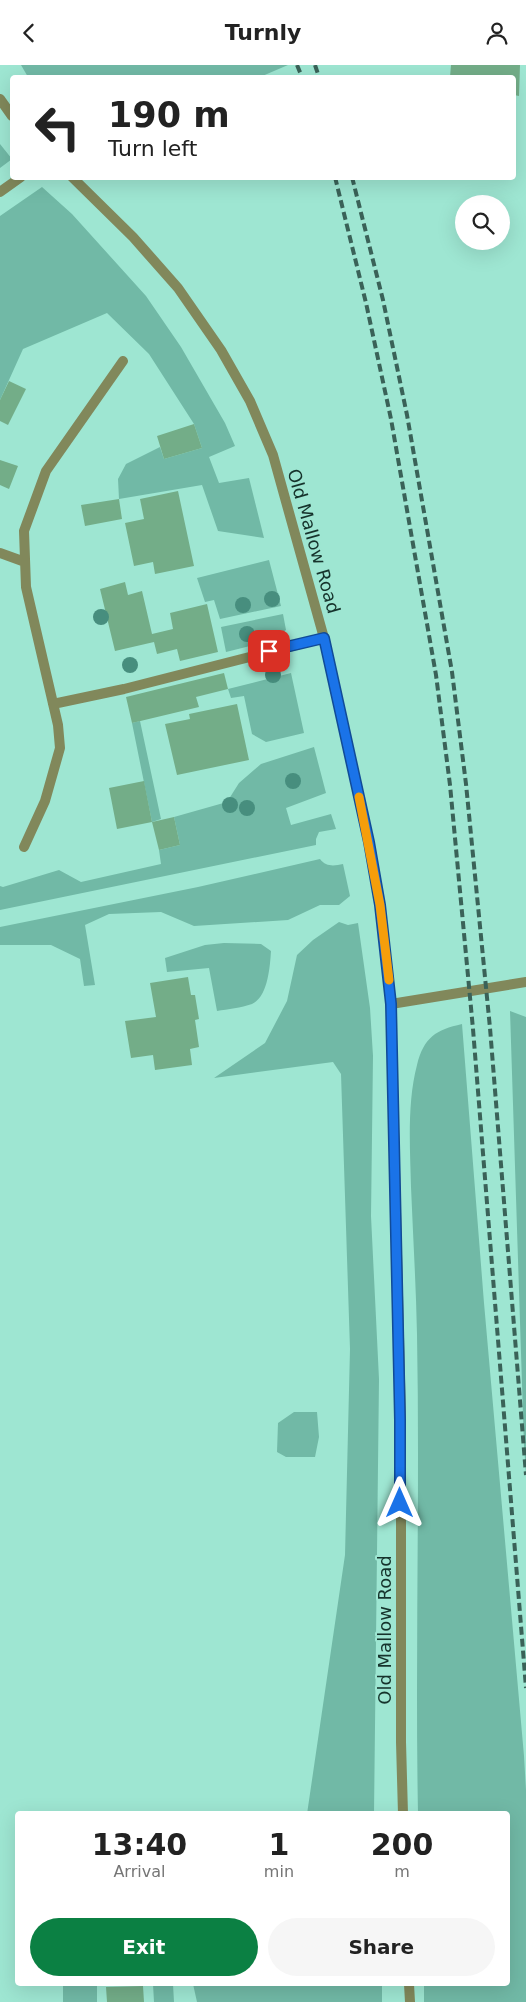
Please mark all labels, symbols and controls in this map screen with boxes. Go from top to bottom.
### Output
icon: back [15,19,43,47]
icon: person [483,19,511,47]
text: Turnly [225,20,301,45]
icon: left [25,95,90,160]
text: 190 m [108,95,230,135]
text: Turn left [108,136,197,161]
map controls [455,195,510,250]
button: search [455,195,510,250]
street label: Old Mallow Road [283,466,345,616]
pin [248,630,290,672]
icon: arrive [255,637,283,665]
position arrow [373,1476,425,1528]
street label: Old Mallow Road [374,1555,395,1705]
text: 13:40 [92,1827,187,1862]
text: 1 [268,1827,289,1862]
text: 200 [371,1827,433,1862]
text: Arrival [113,1862,165,1881]
text: min [264,1862,294,1881]
text: m [394,1862,410,1881]
button: Exit [30,1918,258,1976]
button: Share [268,1918,495,1976]

